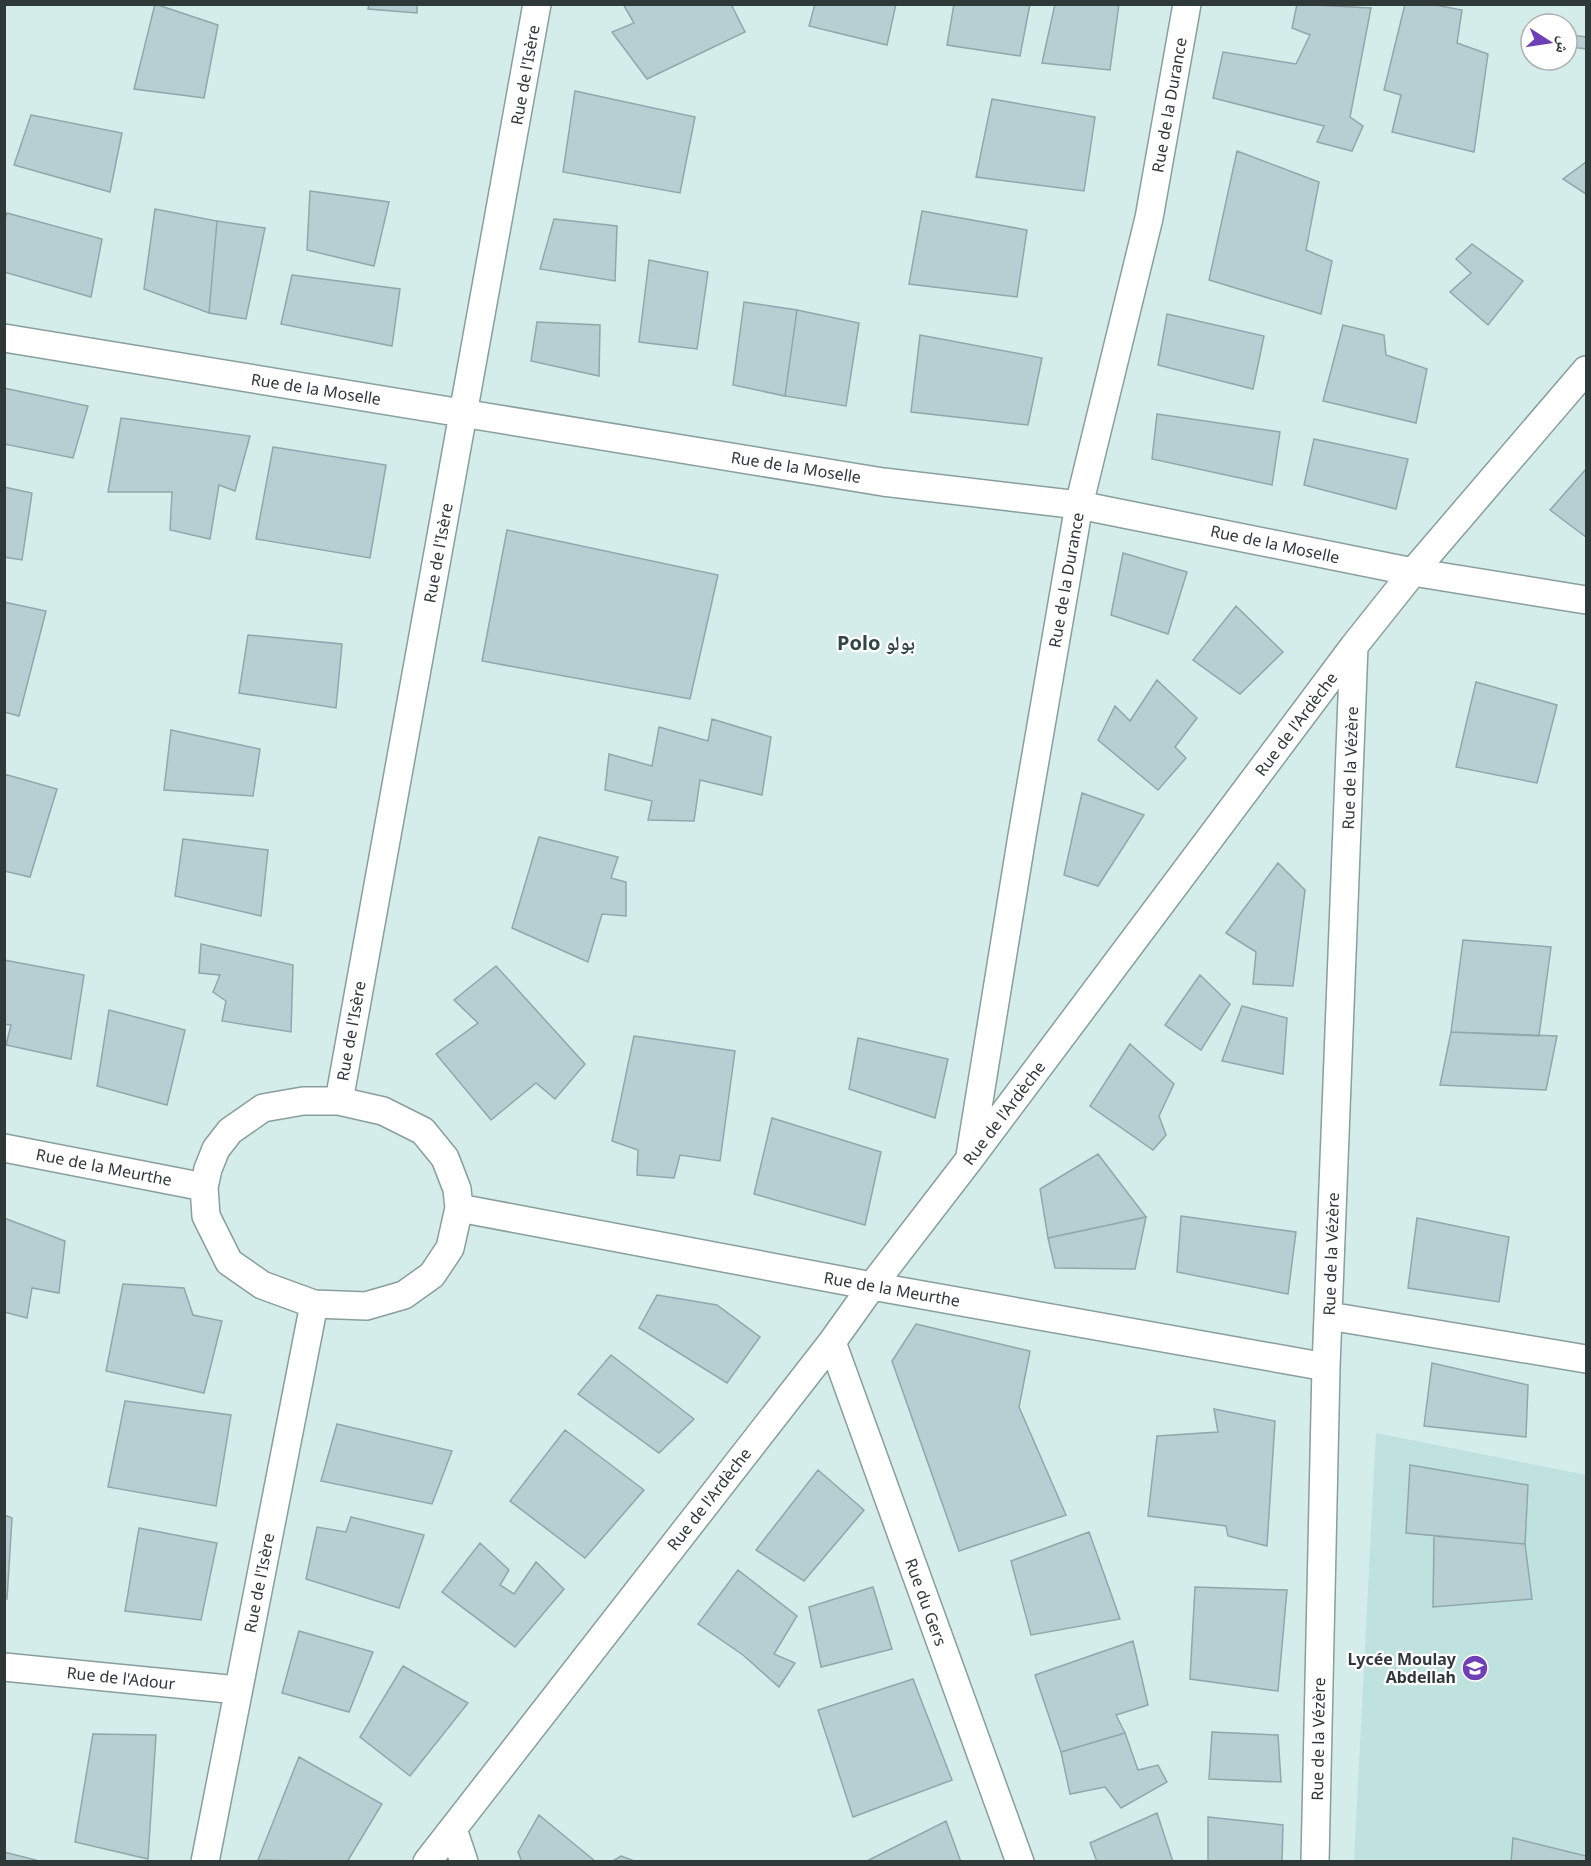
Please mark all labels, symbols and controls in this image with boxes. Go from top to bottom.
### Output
north arrow [1519,12,1579,72]
street label: Rue de l'Isère [505,23,545,127]
text: ش [1551,35,1576,56]
street label: Rue de la Durance [1146,36,1192,174]
street label: Rue de la Moselle [249,368,383,410]
street label: Rue de la Moselle [729,446,863,488]
street label: Rue de l'Isère [418,501,458,605]
street label: Rue de la Durance [1043,511,1089,649]
street label: Rue de la Moselle [1208,520,1342,568]
district label: Polo بولو [837,629,915,656]
street label: Rue de l'Ardèche [1250,668,1342,780]
street label: Rue de la Vézère [1337,706,1363,830]
street label: Rue de l'Isère [331,979,371,1083]
street label: Rue de l'Ardèche [958,1057,1050,1169]
street label: Rue de la Meurthe [34,1143,174,1191]
street label: Rue de la Vézère [1318,1192,1344,1316]
street label: Rue de la Meurthe [822,1266,962,1312]
street label: Rue de l'Ardèche [662,1443,756,1555]
street label: Rue de l'Isère [239,1531,279,1635]
street label: Rue du Gers [900,1555,952,1649]
place label: Lycée Moulay Abdellah [1347,1648,1457,1688]
school or university icon: Lycée Moulay Abdellah [1460,1653,1490,1683]
street label: Rue de l'Adour [66,1661,177,1695]
street label: Rue de la Vézère [1306,1677,1330,1801]

